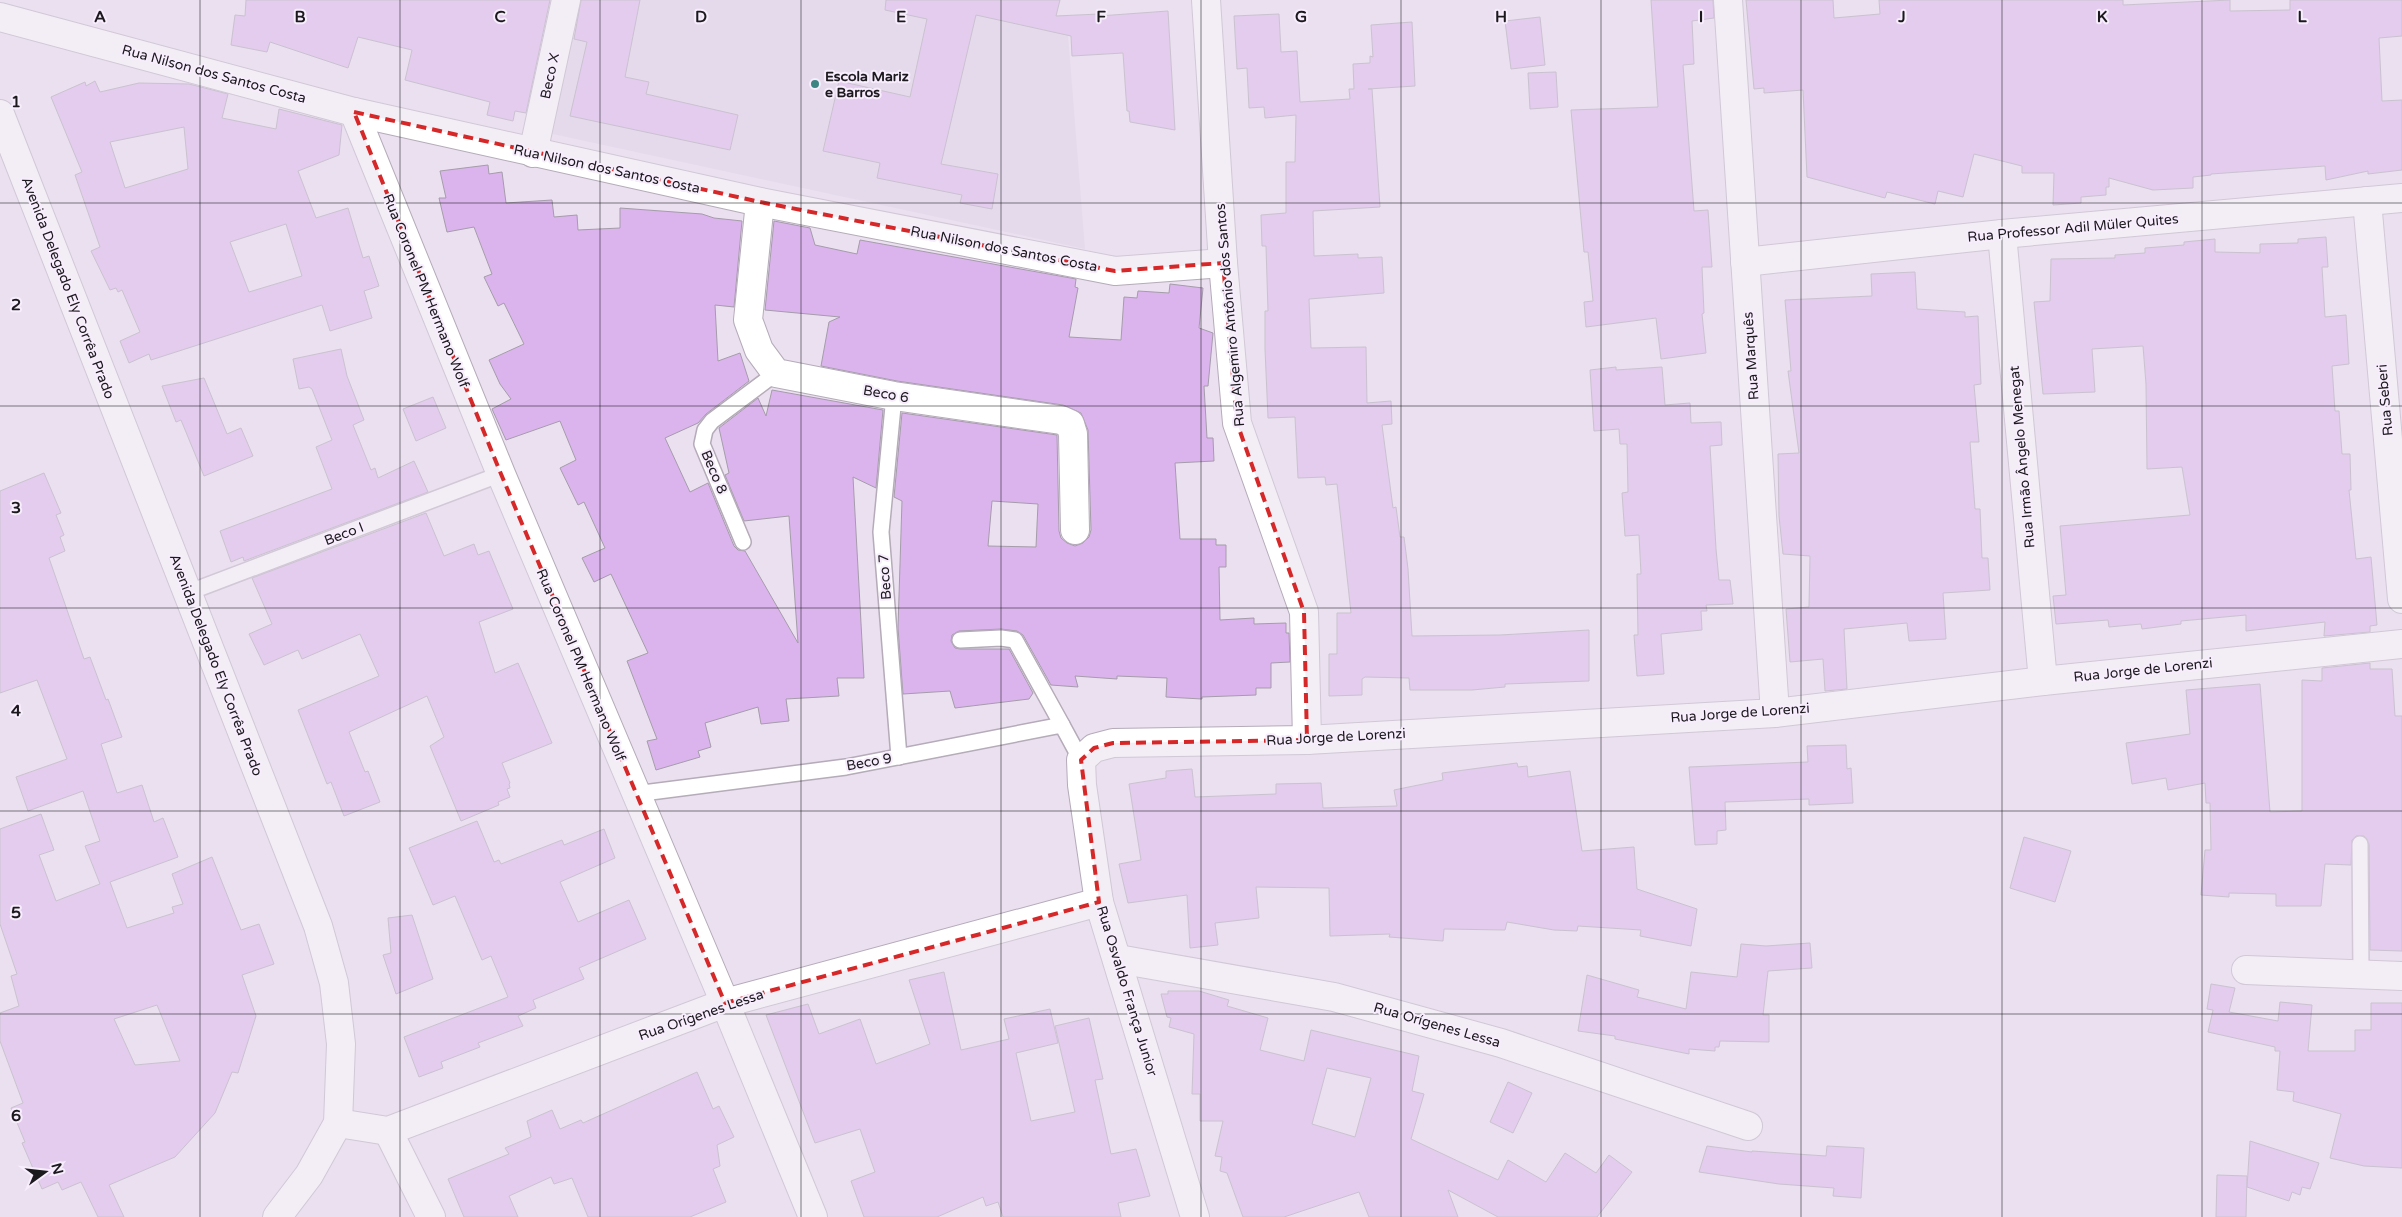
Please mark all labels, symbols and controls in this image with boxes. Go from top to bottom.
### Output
text: A [94,7,106,27]
text: B [294,7,306,27]
text: C [494,7,506,27]
text: D [695,7,707,27]
text: E [896,7,906,27]
text: F [1096,7,1106,27]
text: G [1295,7,1307,27]
text: H [1495,7,1507,27]
text: I [1699,7,1703,27]
text: J [1897,7,1906,27]
text: K [2097,7,2108,27]
text: L [2297,7,2307,27]
street label: Rua Nilson dos Santos Costa [120,41,308,107]
street label: Beco X [537,51,563,101]
place label: Escola Mariz e Barros [825,68,909,101]
marker: Escola Mariz e Barros [809,78,821,90]
text: 1 [11,92,21,112]
street label: Rua Nilson dos Santos Costa [512,141,702,197]
street label: Avenida Delegado Ely Corrêa Prado [18,175,118,401]
street label: Rua Coronel PM Hermano Wolf [379,191,473,391]
street label: Rua Algemiro Antônio dos Santos [1212,202,1248,427]
street label: Rua Professor Adil Müler Quites [1967,210,2180,246]
street label: Rua Nilson dos Santos Costa [909,223,1099,275]
text: 2 [11,295,21,315]
street label: Rua Marquês [1739,311,1763,401]
street label: Rua Seberi [2373,363,2397,437]
street label: Rua Irmão Ângelo Menegat [2006,364,2038,549]
street label: Beco 6 [862,382,910,406]
street label: Beco 8 [697,448,731,497]
text: 3 [11,498,21,518]
street label: Beco I [322,519,366,549]
street label: Avenida Delegado Ely Corrêa Prado [166,552,266,778]
street label: Beco 7 [875,554,895,600]
street label: Rua Coronel PM Hermano Wolf [533,566,630,765]
street label: Rua Jorge de Lorenzi [2073,654,2213,686]
street label: Rua Jorge de Lorenzi [1670,700,1810,726]
text: 4 [11,701,21,721]
street label: Rua Jorge de Lorenzi [1266,725,1406,749]
street label: Beco 9 [845,750,893,774]
text: 5 [11,903,21,923]
street label: Rua Osvaldo França Junior [1093,904,1161,1079]
street label: Rua Orígenes Lessa [636,986,766,1044]
street label: Rua Orígenes Lessa [1372,999,1502,1051]
text: 6 [11,1106,21,1126]
north arrow [20,1147,70,1197]
text: N [47,1161,67,1176]

